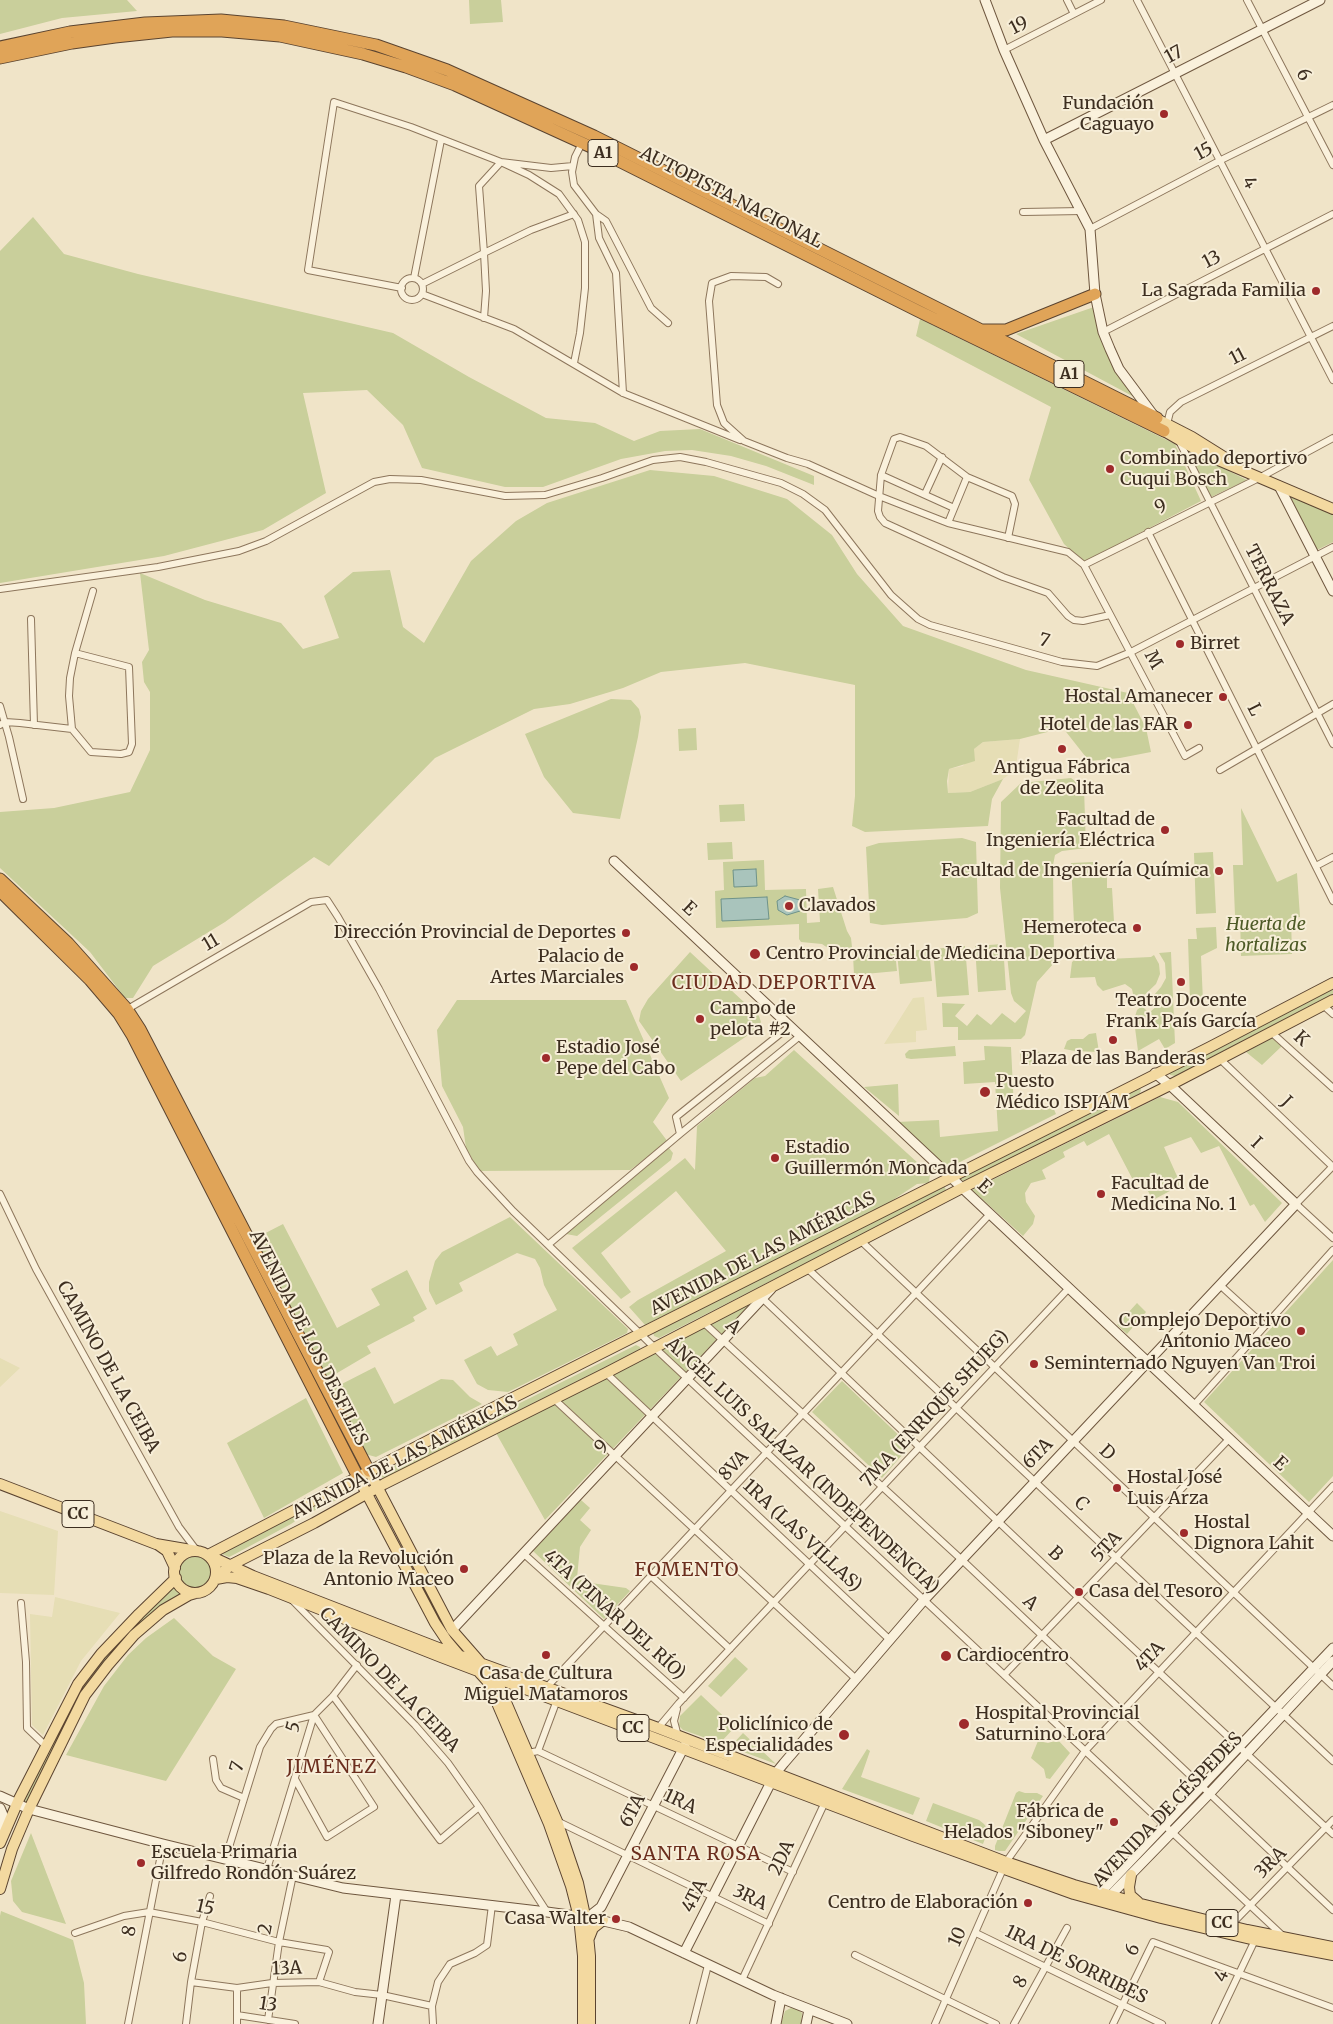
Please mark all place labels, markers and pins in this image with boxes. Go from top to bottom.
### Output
place label: Fundación Caguayo [1062,93,1154,136]
marker: Fundación Caguayo [1158,108,1170,120]
place label: La Sagrada Familia [1142,280,1306,302]
marker: La Sagrada Familia [1310,285,1322,297]
place label: Combinado deportivo Cuqui Bosch [1120,448,1307,490]
marker: Combinado deportivo Cuqui Bosch [1104,463,1116,475]
place label: Birret [1190,633,1240,655]
marker: Birret [1174,638,1186,650]
place label: Hostal Amanecer [1064,686,1213,708]
marker: Hostal Amanecer [1217,691,1229,703]
place label: Hotel de las FAR [1040,714,1178,736]
marker: Hotel de las FAR [1182,719,1194,731]
marker: Antigua Fábrica de Zeolita [1056,743,1068,755]
place label: Antigua Fábrica de Zeolita [994,757,1130,800]
place label: Facultad de Ingeniería Eléctrica [986,809,1155,852]
marker: Facultad de Ingeniería Eléctrica [1159,824,1171,836]
place label: Facultad de Ingeniería Química [941,860,1209,882]
marker: Facultad de Ingeniería Química [1213,865,1225,877]
place label: Clavados [799,895,876,917]
marker: Clavados [783,900,795,912]
place label: Hemeroteca [1023,917,1127,939]
place label: Dirección Provincial de Deportes [334,922,616,944]
marker: Hemeroteca [1131,922,1143,934]
marker: Dirección Provincial de Deportes [620,927,632,939]
place label: Centro Provincial de Medicina Deportiva [766,943,1115,965]
place label: Palacio de Artes Marciales [490,946,624,989]
marker: Centro Provincial de Medicina Deportiva [748,947,762,961]
marker: Palacio de Artes Marciales [628,961,640,973]
marker: Teatro Docente Frank País García [1175,976,1187,988]
place label: Teatro Docente Frank País García [1106,990,1256,1032]
place label: Campo de pelota #2 [710,998,796,1040]
marker: Campo de pelota #2 [694,1013,706,1025]
marker: Plaza de las Banderas [1107,1034,1119,1046]
place label: Estadio José Pepe del Cabo [556,1037,675,1080]
place label: Plaza de las Banderas [1021,1048,1205,1070]
marker: Estadio José Pepe del Cabo [540,1052,552,1064]
place label: Puesto Médico ISPJAM [996,1071,1129,1114]
marker: Puesto Médico ISPJAM [978,1085,992,1099]
place label: Estadio Guillermón Moncada [785,1137,968,1180]
marker: Estadio Guillermón Moncada [769,1152,781,1164]
place label: Facultad de Medicina No. 1 [1111,1173,1237,1216]
marker: Facultad de Medicina No. 1 [1095,1188,1107,1200]
place label: Complejo Deportivo Antonio Maceo [1119,1310,1291,1352]
marker: Complejo Deportivo Antonio Maceo [1295,1325,1307,1337]
place label: Seminternado Nguyen Van Troi [1044,1353,1316,1375]
marker: Seminternado Nguyen Van Troi [1028,1358,1040,1370]
place label: Hostal José Luis Arza [1127,1467,1222,1510]
marker: Hostal José Luis Arza [1111,1482,1123,1494]
place label: Hostal Dignora Lahit [1194,1512,1314,1555]
marker: Hostal Dignora Lahit [1178,1527,1190,1539]
place label: Plaza de la Revolución Antonio Maceo [263,1548,454,1590]
marker: Plaza de la Revolución Antonio Maceo [458,1563,470,1575]
place label: Casa del Tesoro [1089,1581,1223,1603]
marker: Casa del Tesoro [1073,1586,1085,1598]
place label: Cardiocentro [957,1645,1069,1667]
marker: Casa de Cultura Miguel Matamoros [540,1649,552,1661]
marker: Cardiocentro [939,1649,953,1663]
place label: Casa de Cultura Miguel Matamoros [464,1663,628,1706]
place label: Hospital Provincial Saturnino Lora [975,1703,1139,1746]
place label: Policlínico de Especialidades [705,1714,833,1756]
marker: Hospital Provincial Saturnino Lora [957,1717,971,1731]
marker: Policlínico de Especialidades [837,1728,851,1742]
place label: Fábrica de Helados "Siboney" [944,1801,1104,1844]
marker: Fábrica de Helados "Siboney" [1108,1816,1120,1828]
place label: Escuela Primaria Gilfredo Rondón Suárez [151,1842,356,1885]
marker: Escuela Primaria Gilfredo Rondón Suárez [135,1857,147,1869]
place label: Centro de Elaboración [828,1892,1018,1914]
marker: Centro de Elaboración [1022,1897,1034,1909]
place label: Casa Walter [505,1908,606,1930]
marker: Casa Walter [610,1913,622,1925]

